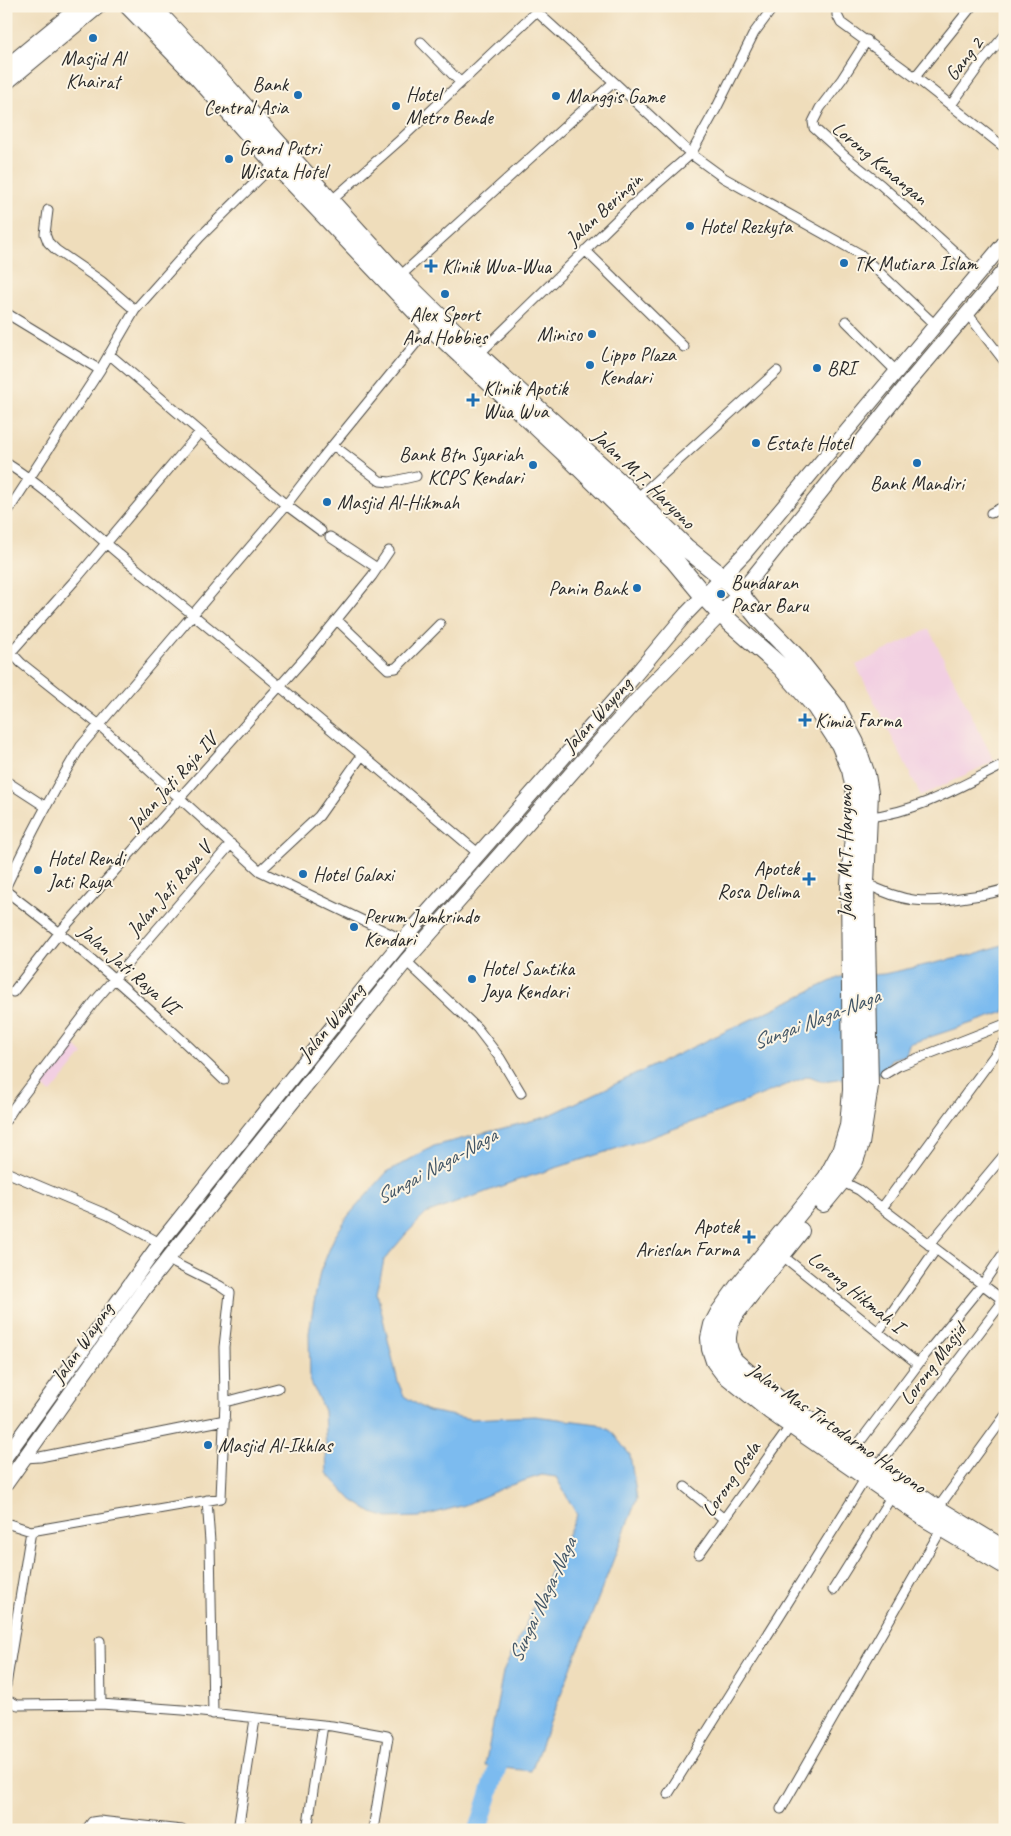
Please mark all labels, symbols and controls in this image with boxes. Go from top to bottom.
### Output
street label: Gang 2 [939,31,990,86]
marker: Masjid Al Khairat [87,32,99,44]
place label: Masjid Al Khairat [61,46,129,94]
place label: Bank Central Asia [204,72,290,120]
place label: Hotel Metro Bende [406,82,494,130]
place label: Manggis Game [566,84,666,109]
marker: Bank Central Asia [292,89,304,101]
marker: Manggis Game [550,90,562,102]
marker: Hotel Metro Bende [390,100,402,112]
street label: Lorong Kenangan [827,116,934,211]
place label: Grand Putri Wisata Hotel [239,136,331,184]
marker: Grand Putri Wisata Hotel [223,153,235,165]
street label: Jalan Beringin [559,166,649,252]
place label: Hotel Rezkyta [700,214,793,239]
marker: Hotel Rezkyta [684,220,696,232]
place label: TK Mutiara Islam [854,251,979,276]
place label: Klinik Wua-Wua [442,254,553,279]
marker: TK Mutiara Islam [838,257,850,269]
marker: Klinik Wua-Wua [424,259,438,273]
marker: Alex Sport And Hobbies [439,288,451,300]
place label: Alex Sport And Hobbies [403,302,489,350]
place label: Miniso [537,322,583,347]
marker: Miniso [586,328,598,340]
place label: Lippo Plaza Kendari [600,342,677,390]
place label: BRI [827,356,860,381]
marker: Lippo Plaza Kendari [584,359,596,371]
marker: BRI [811,362,823,374]
place label: Klinik Apotik Wua Wua [483,376,569,424]
marker: Klinik Apotik Wua Wua [467,394,479,406]
street label: Jalan M.T. Haryono [587,423,701,535]
place label: Estate Hotel [766,431,855,456]
marker: Estate Hotel [750,437,762,449]
place label: Bank Btn Syariah KCPS Kendari [399,442,525,490]
marker: Bank Mandiri [911,457,923,469]
marker: Bank Btn Syariah KCPS Kendari [527,459,539,471]
place label: Bank Mandiri [870,471,966,496]
place label: Masjid Al-Hikmah [337,490,460,515]
marker: Masjid Al-Hikmah [321,496,333,508]
place label: Bundaran Pasar Baru [731,570,810,618]
place label: Panin Bank [548,576,629,601]
marker: Panin Bank [631,582,643,594]
marker: Bundaran Pasar Baru [715,588,727,600]
street label: Jalan Wayong [556,671,638,758]
place label: Kimia Farma [815,708,903,733]
marker: Kimia Farma [799,714,811,726]
street label: Jalan Jati Raja IV [121,725,225,837]
street label: Jalan M.T. Haryono [833,784,858,920]
street label: Jalan Jati Raya V [121,834,220,942]
place label: Hotel Rendi Jati Raya [47,846,127,894]
place label: Apotek Rosa Delima [717,856,801,904]
place label: Hotel Galaxi [313,862,396,887]
marker: Hotel Rendi Jati Raya [32,864,44,876]
marker: Hotel Galaxi [297,868,309,880]
marker: Apotek Rosa Delima [803,873,815,885]
place label: Perum Jamkrindo Kendari [364,904,481,952]
street label: Jalan Jati Raya VI [73,918,188,1023]
marker: Perum Jamkrindo Kendari [348,921,360,933]
place label: Hotel Santika Jaya Kendari [481,956,576,1004]
marker: Hotel Santika Jaya Kendari [466,973,478,985]
street label: Jalan Wayong [292,977,371,1067]
water label: Sungai Naga-Naga [749,982,886,1055]
water label: Sungai Naga-Naga [371,1121,503,1210]
place label: Apotek Arieslan Farma [636,1214,741,1262]
marker: Apotek Arieslan Farma [743,1231,755,1243]
street label: Lorong Hikmah I [803,1246,913,1341]
street label: Jalan Wayong [45,1296,120,1389]
street label: Lorong Masjid [894,1316,974,1410]
street label: Jalan Mas Tirtodarmo Haryono [742,1356,932,1500]
place label: Masjid Al-Ikhlas [218,1433,334,1458]
street label: Lorong Osela [696,1435,767,1522]
marker: Masjid Al-Ikhlas [202,1439,214,1451]
water label: Sungai Naga-Naga [502,1531,583,1666]

